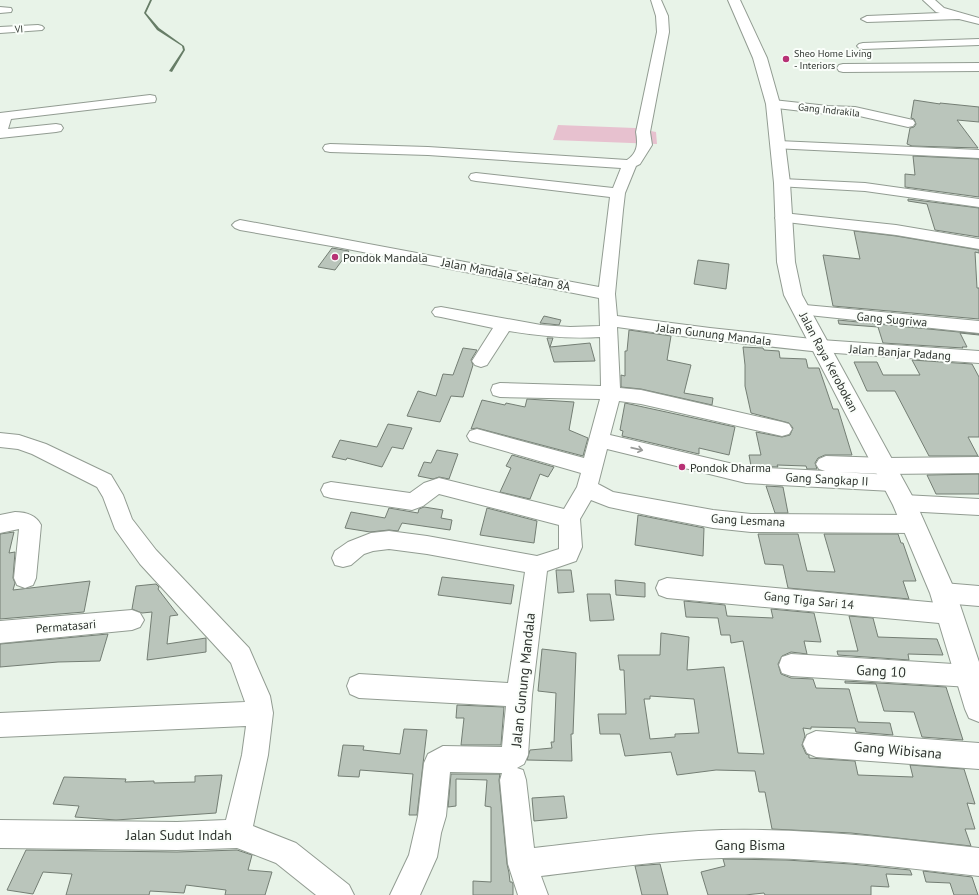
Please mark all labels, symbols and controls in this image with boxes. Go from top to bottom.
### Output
street label: VI [13,22,24,36]
place label: Sheo Home Living - Interiors [794,47,872,72]
marker: Sheo Home Living - Interiors [781,54,791,64]
street label: Gang Indrakila [797,100,861,120]
place label: Pondok Mandala [343,250,428,265]
marker: Pondok Mandala [330,252,340,262]
street label: Jalan Mandala Selatan 8A [439,254,572,294]
street label: Gang Sugriwa [856,308,928,330]
street label: Jalan Raya Kerobokan [796,309,862,414]
street label: Jalan Gunung Mandala [655,319,772,348]
street label: Jalan Banjar Padang [847,341,952,363]
one-way arrow [630,446,643,453]
place label: Pondok Dharma [690,460,771,475]
marker: Pondok Dharma [677,462,687,472]
street label: Gang Sangkap II [785,469,869,489]
street label: Gang Lesmana [710,511,786,529]
street label: Gang Tiga Sari 14 [763,588,855,612]
street label: Jalan Gunung Mandala [507,612,539,749]
street label: Permatasari [35,616,97,636]
street label: Gang 10 [856,661,907,681]
street label: Gang Wibisana [853,737,943,763]
street label: Jalan Sudut Indah [125,826,232,844]
street label: Gang Bisma [715,836,785,854]

